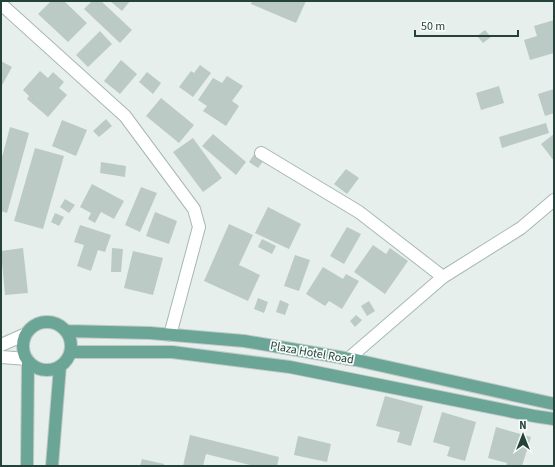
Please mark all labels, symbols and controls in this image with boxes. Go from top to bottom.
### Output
scale bar [415,12,518,38]
text: 50 m [421,18,445,35]
street label: Plaza Hotel Road [269,337,355,369]
north arrow [503,415,543,455]
text: N [519,418,527,433]

